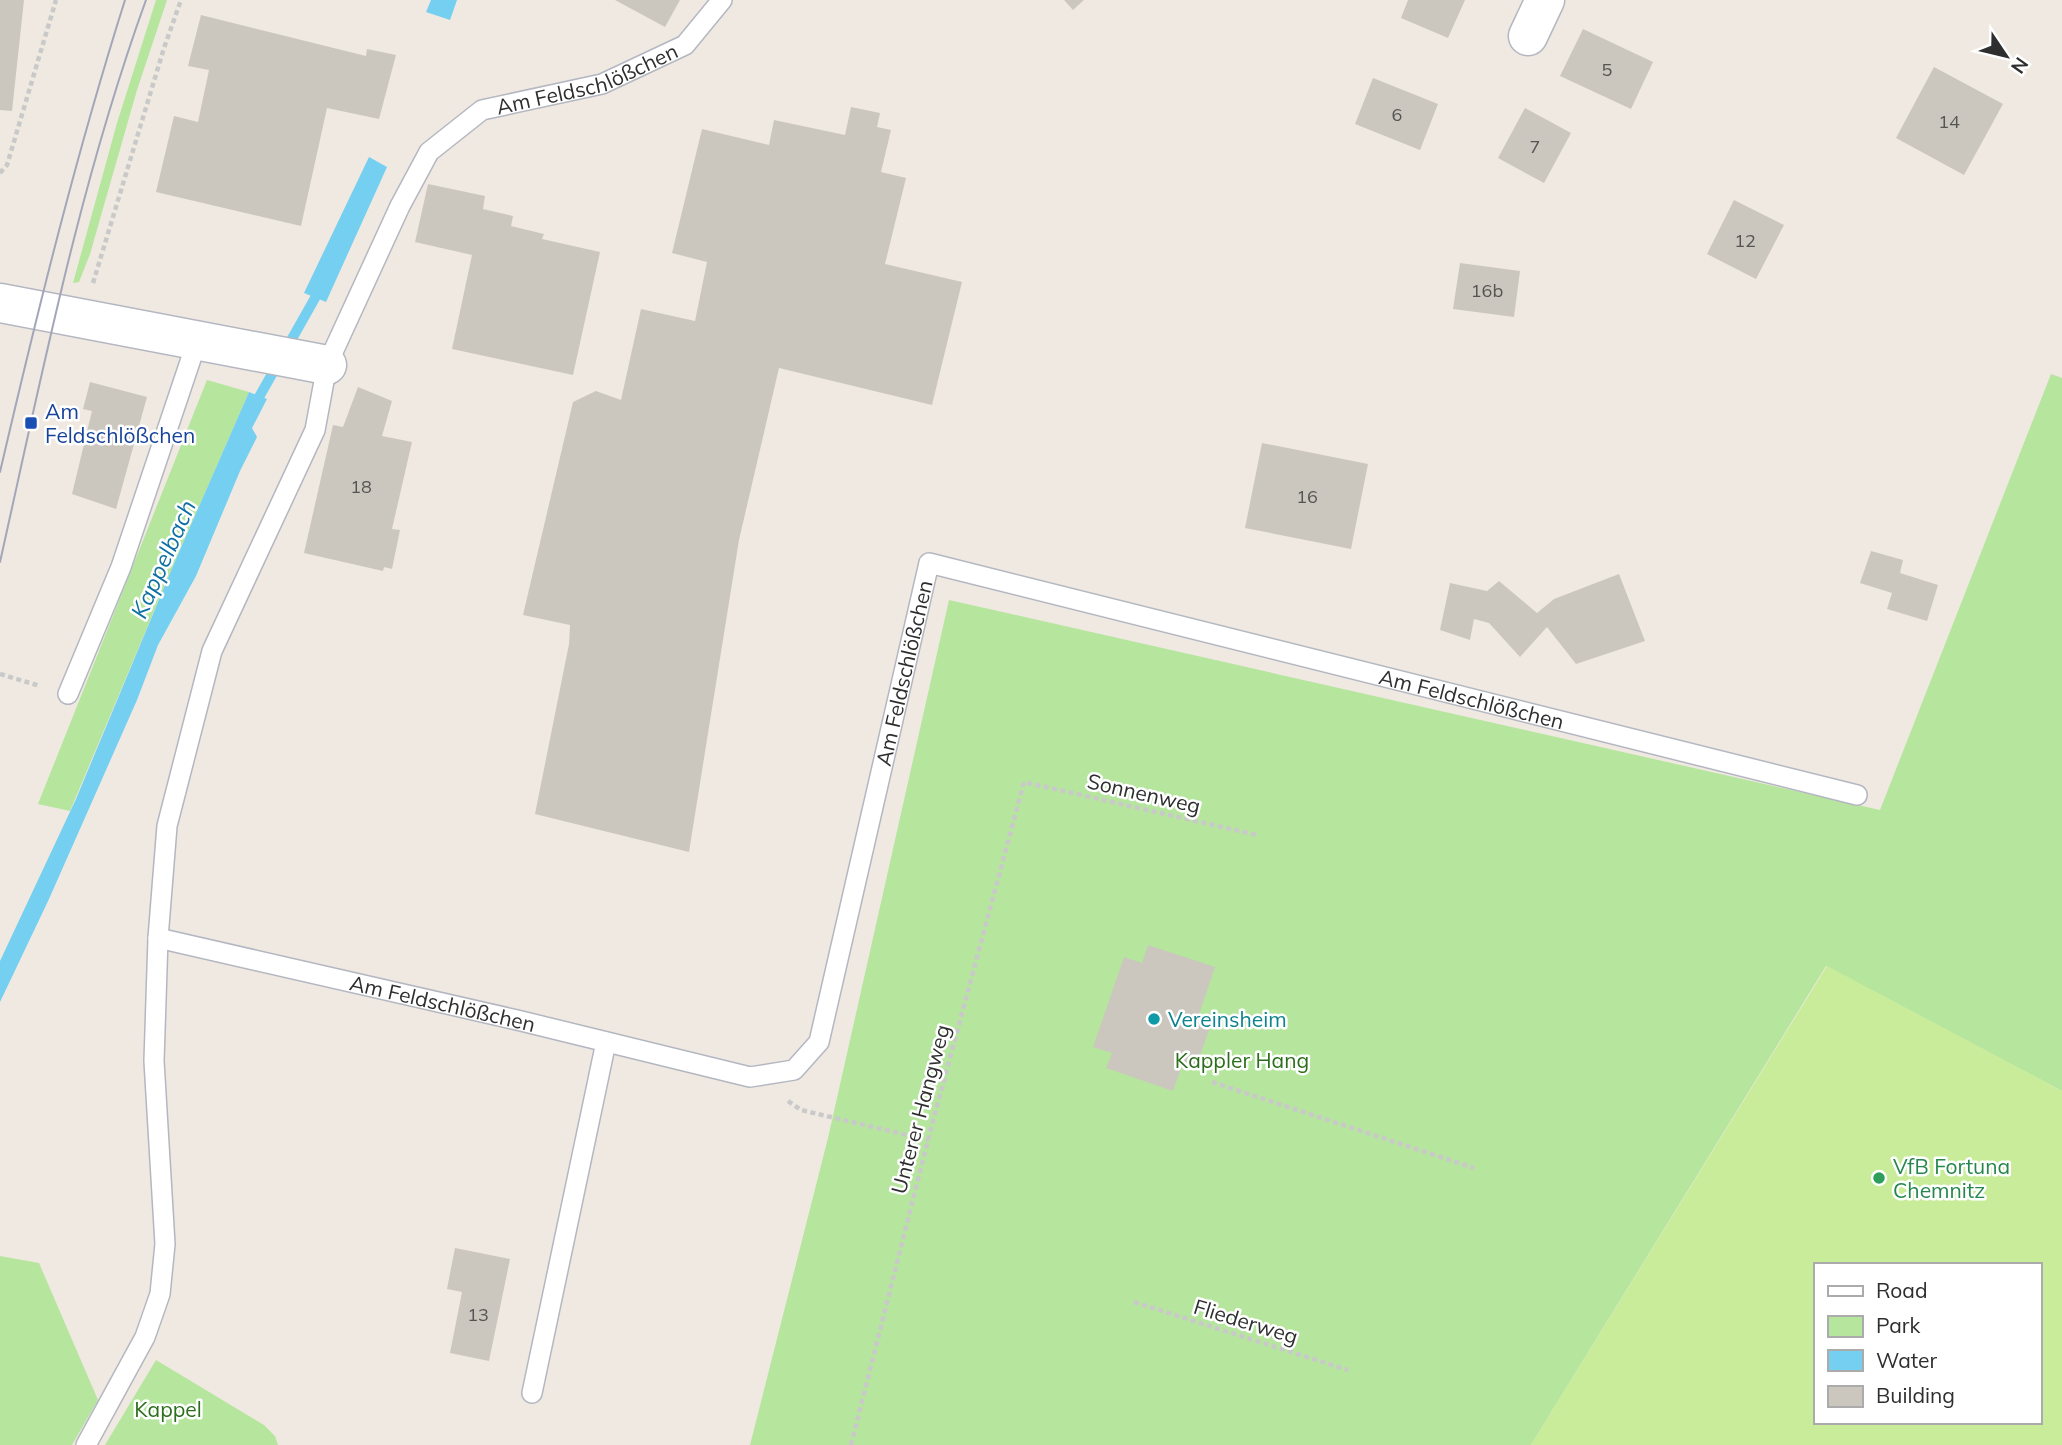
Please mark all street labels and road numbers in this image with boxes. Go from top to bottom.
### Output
street label: Am Feldschlößchen [494,37,682,120]
street label: Am Feldschlößchen [870,577,938,768]
street label: Am Feldschlößchen [1376,663,1567,734]
street label: Sonnenweg [1085,767,1203,819]
street label: Am Feldschlößchen [347,969,538,1037]
street label: Unterer Hangweg [885,1022,955,1196]
street label: Fliederweg [1191,1293,1301,1349]

